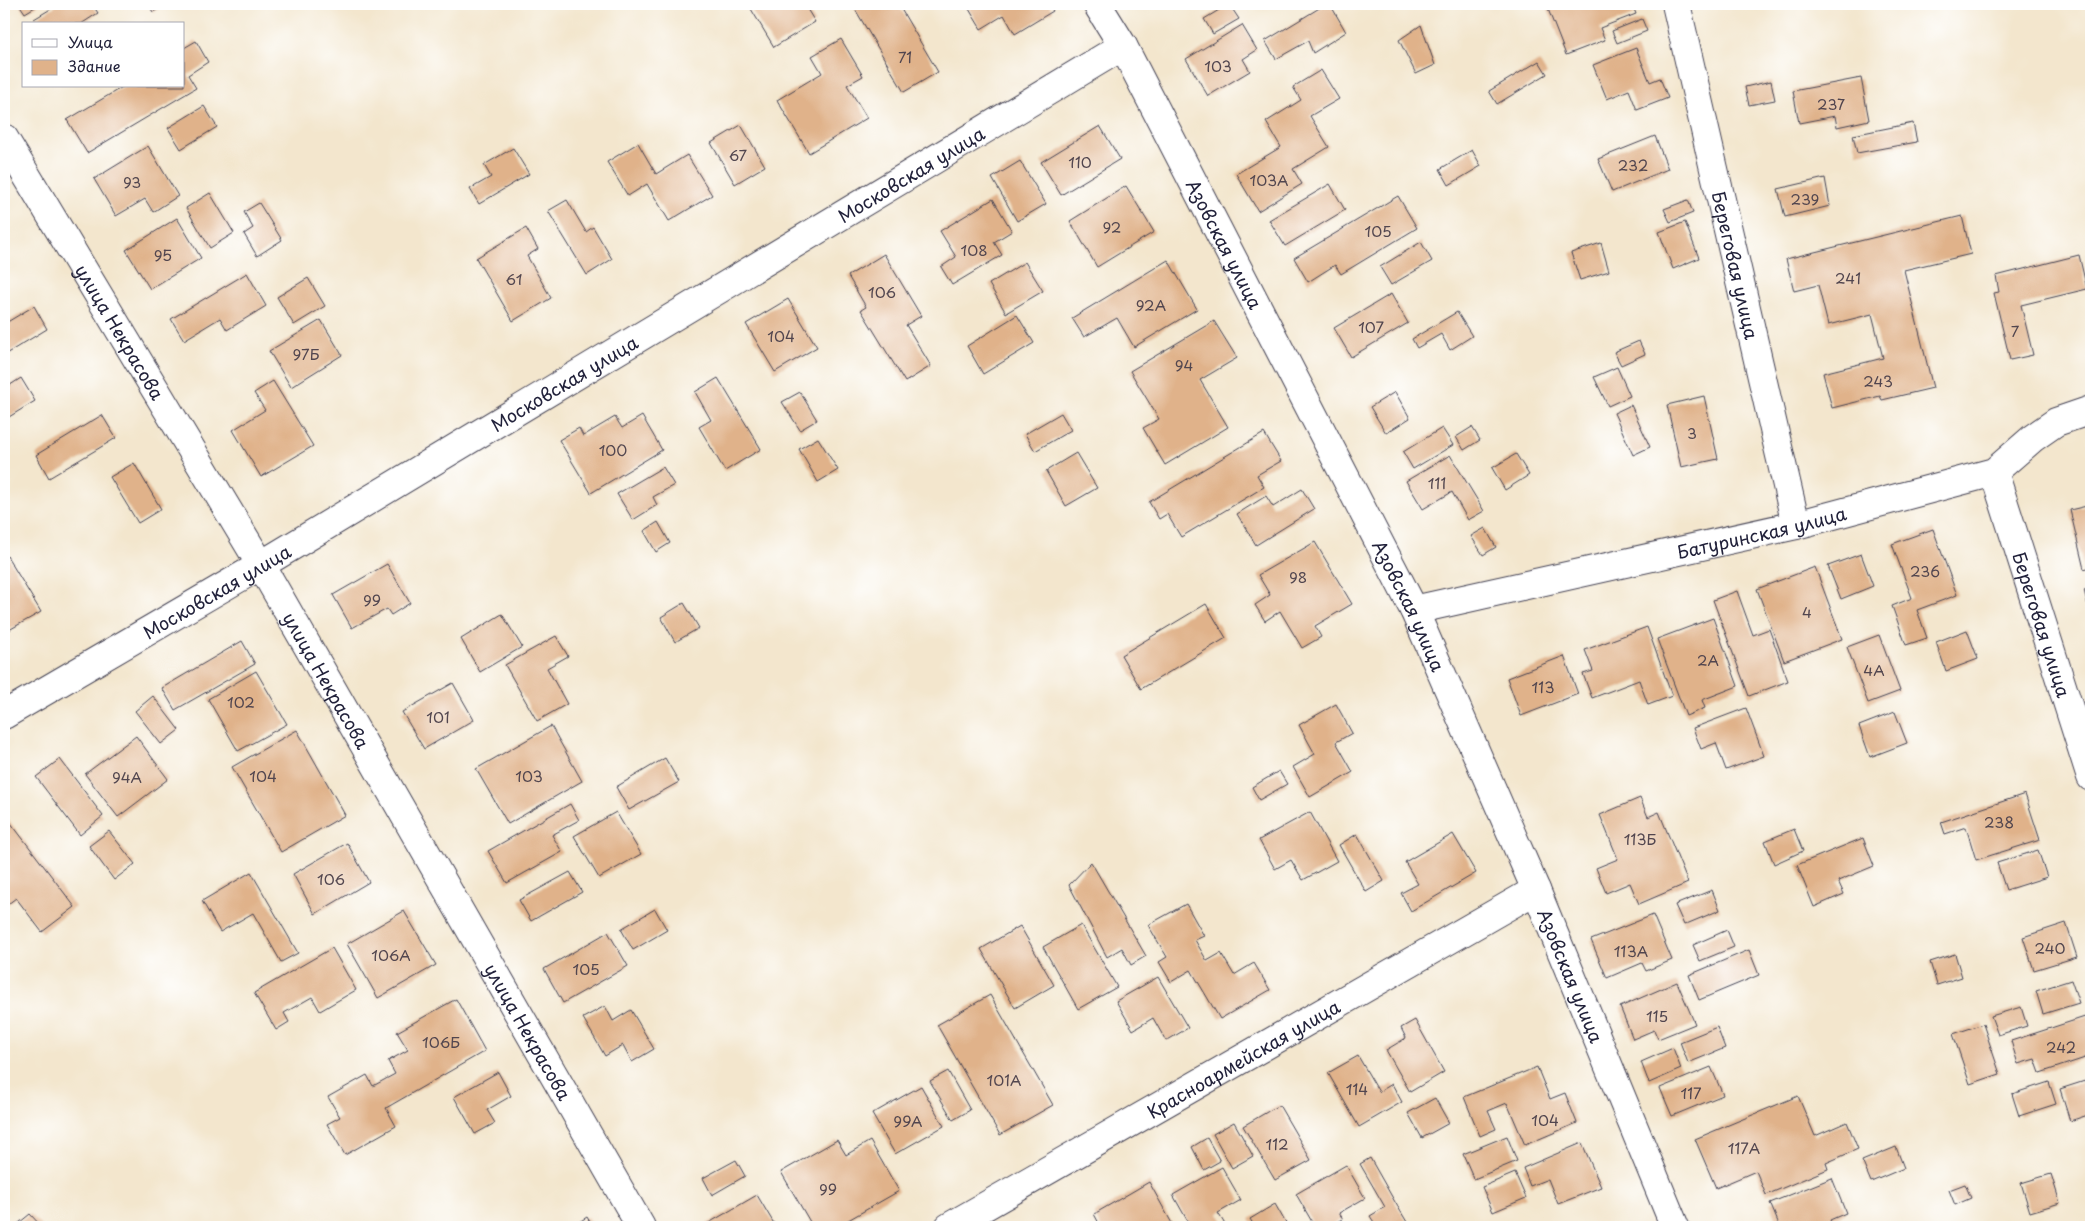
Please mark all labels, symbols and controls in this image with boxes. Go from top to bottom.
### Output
legend [22,22,185,88]
text: Улица [68,30,113,53]
house number: 71 [898,45,912,68]
text: Здание [68,54,121,77]
house number: 103 [1204,54,1232,77]
house number: 237 [1817,92,1845,115]
street label: Московская улица [832,119,990,229]
house number: 67 [729,143,748,166]
house number: 110 [1068,150,1092,173]
house number: 232 [1618,153,1648,176]
house number: 103А [1249,168,1289,191]
house number: 93 [123,170,141,193]
street label: Азовская улица [1180,174,1270,314]
house number: 239 [1791,187,1819,210]
street label: Береговая улица [1706,188,1766,342]
house number: 92 [1103,215,1121,238]
house number: 105 [1364,219,1392,242]
house number: 108 [960,238,988,261]
house number: 95 [154,243,172,266]
street label: улица Некрасова [69,259,172,405]
house number: 241 [1835,266,1861,289]
house number: 61 [506,267,522,290]
house number: 106 [868,280,896,303]
house number: 92А [1136,293,1166,316]
house number: 107 [1358,315,1384,338]
house number: 7 [2011,319,2020,342]
house number: 104 [767,324,795,347]
street label: Московская улица [485,328,643,437]
house number: 97Б [293,342,320,365]
house number: 94 [1175,353,1193,376]
house number: 243 [1863,369,1893,392]
house number: 3 [1687,421,1697,444]
house number: 100 [599,438,627,461]
house number: 111 [1428,471,1446,494]
street label: Батуринская улица [1674,498,1850,565]
street label: Азовская улица [1367,535,1453,676]
street label: Московская улица [137,537,296,645]
street label: Береговая улица [2007,548,2078,701]
house number: 236 [1910,559,1940,582]
house number: 98 [1289,565,1307,588]
house number: 99 [363,588,381,611]
house number: 4 [1802,600,1812,623]
street label: улица Некрасова [277,607,377,754]
house number: 2А [1697,648,1719,671]
house number: 4А [1863,658,1885,681]
house number: 113 [1532,675,1554,698]
house number: 102 [227,690,255,713]
house number: 101 [426,705,450,728]
house number: 104 [249,764,277,787]
house number: 103 [515,764,543,787]
house number: 94А [112,765,142,788]
house number: 238 [1984,810,2014,833]
house number: 113Б [1624,827,1657,850]
house number: 106 [317,867,345,890]
street label: Азовская улица [1532,904,1611,1047]
house number: 240 [2034,936,2066,959]
house number: 113А [1614,939,1648,962]
house number: 106А [371,943,411,966]
house number: 105 [572,957,600,980]
street label: улица Некрасова [479,958,579,1105]
street label: Красноармейская улица [1142,992,1345,1124]
house number: 115 [1646,1004,1668,1027]
house number: 106Б [422,1030,460,1053]
house number: 242 [2046,1035,2076,1058]
house number: 101А [987,1068,1021,1091]
house number: 114 [1346,1077,1368,1100]
house number: 117 [1680,1081,1702,1104]
house number: 104 [1531,1108,1559,1131]
house number: 99А [893,1109,923,1132]
house number: 112 [1265,1132,1289,1155]
house number: 117А [1728,1136,1760,1159]
house number: 99 [819,1177,837,1200]

